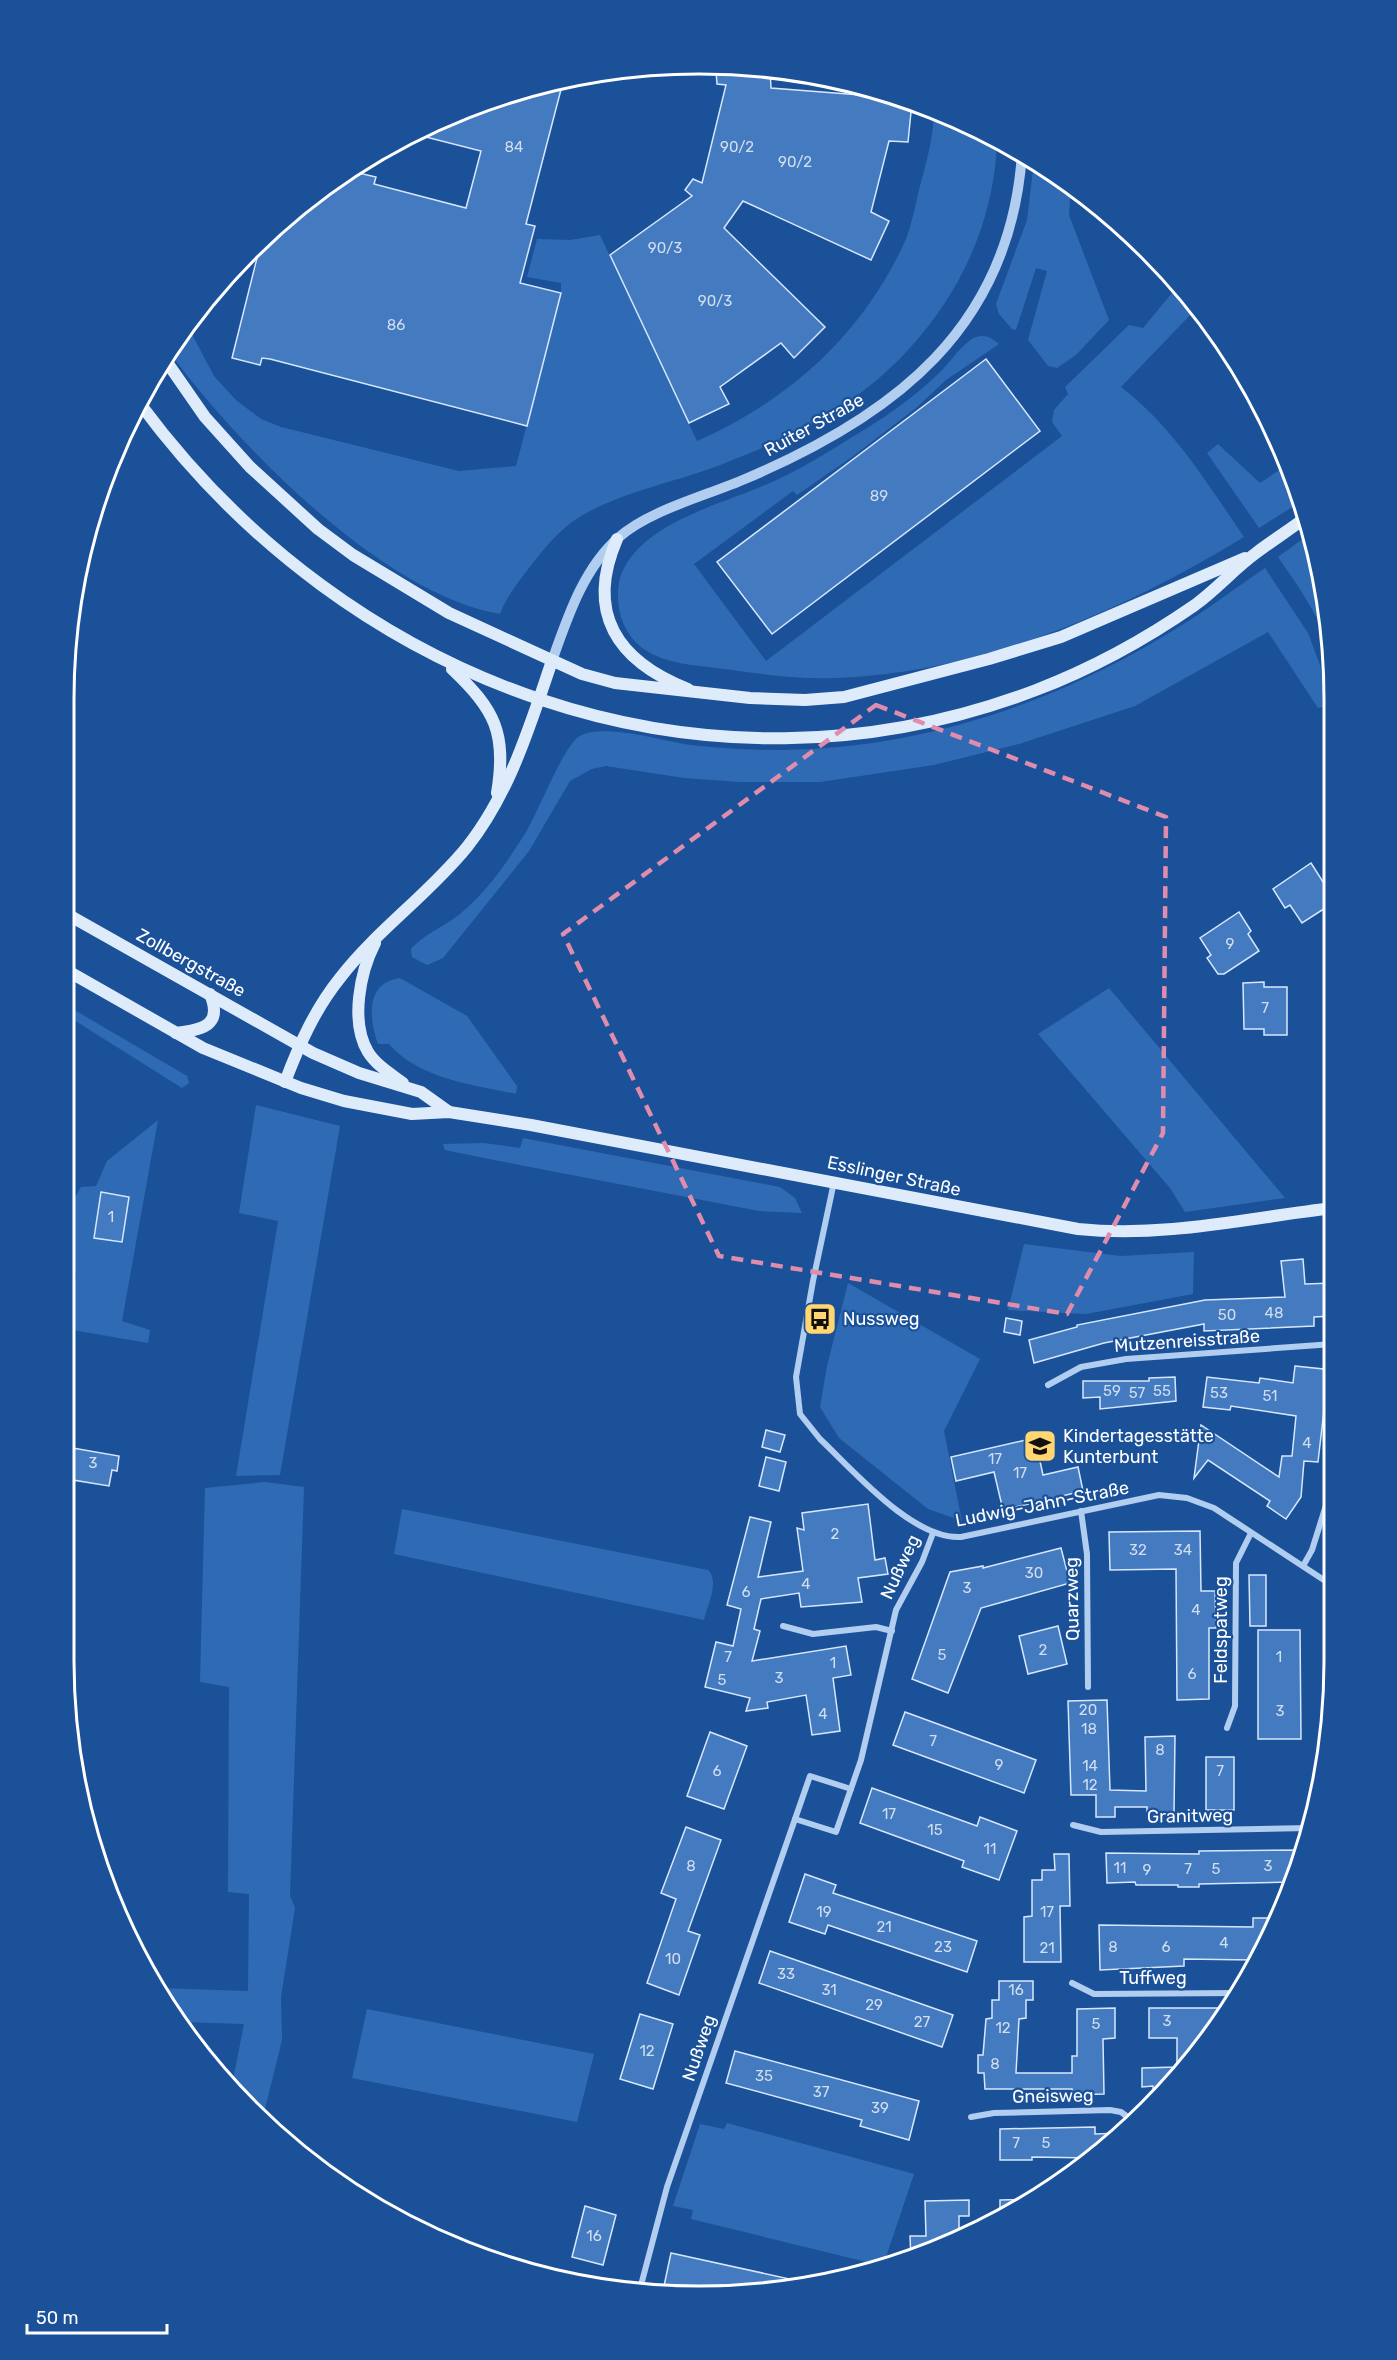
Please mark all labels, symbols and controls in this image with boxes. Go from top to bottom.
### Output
house number: 84 [505,138,523,156]
house number: 90/2 [720,138,754,156]
house number: 90/2 [778,153,812,171]
house number: 90/3 [648,239,682,257]
house number: 90/3 [698,292,732,310]
house number: 86 [387,316,405,334]
street label: Ruiter Straße [760,389,868,461]
house number: 89 [870,487,888,505]
street label: Zollbergstraße [133,924,249,1002]
house number: 9 [1226,935,1235,953]
house number: 7 [1261,999,1269,1017]
street label: Esslinger Straße [825,1151,963,1201]
house number: 1 [108,1208,114,1226]
bus stop icon: Nussweg [802,1301,838,1337]
house number: 48 [1265,1304,1283,1322]
house number: 50 [1218,1306,1236,1324]
place label: Nussweg [843,1308,919,1330]
street label: Mutzenreisstraße [1113,1325,1261,1357]
house number: 59 [1103,1382,1121,1400]
house number: 55 [1153,1382,1171,1400]
house number: 57 [1129,1384,1146,1402]
house number: 53 [1210,1384,1228,1402]
house number: 51 [1262,1387,1278,1405]
place label: Kindertagesstätte Kunterbunt [1063,1425,1214,1468]
school or university icon: Kindertagesstätte Kunterbunt [1022,1428,1058,1464]
house number: 4 [1302,1434,1312,1452]
house number: 17 [988,1450,1002,1468]
house number: 3 [88,1454,98,1472]
house number: 17 [1013,1464,1027,1482]
street label: Ludwig-Jahn-Straße [953,1476,1131,1532]
house number: 2 [831,1525,840,1543]
street label: Nußweg [876,1531,924,1603]
house number: 32 [1129,1541,1147,1559]
house number: 34 [1174,1541,1192,1559]
street label: Quarzweg [1060,1557,1084,1641]
house number: 30 [1025,1564,1043,1582]
house number: 4 [801,1575,811,1593]
street label: Feldspatweg [1210,1576,1232,1684]
house number: 3 [962,1579,972,1597]
house number: 6 [741,1583,751,1601]
house number: 4 [1191,1601,1201,1619]
house number: 2 [1039,1641,1048,1659]
house number: 5 [938,1646,947,1664]
house number: 7 [724,1648,732,1666]
house number: 1 [1276,1648,1282,1666]
house number: 1 [830,1654,836,1672]
house number: 6 [1187,1665,1197,1683]
house number: 3 [774,1669,784,1687]
house number: 5 [718,1671,727,1689]
house number: 20 [1079,1701,1097,1719]
house number: 3 [1275,1702,1285,1720]
house number: 4 [818,1705,828,1723]
house number: 18 [1081,1720,1097,1738]
house number: 7 [929,1732,937,1750]
house number: 8 [1155,1741,1165,1759]
house number: 9 [995,1756,1004,1774]
house number: 14 [1082,1757,1098,1775]
house number: 6 [712,1762,722,1780]
house number: 7 [1216,1762,1224,1780]
house number: 12 [1082,1776,1098,1794]
street label: Granitweg [1147,1804,1233,1828]
house number: 17 [882,1805,896,1823]
house number: 15 [927,1821,943,1839]
house number: 11 [984,1840,996,1858]
house number: 8 [686,1857,696,1875]
house number: 3 [1263,1857,1273,1875]
house number: 11 [1114,1859,1126,1877]
house number: 7 [1184,1860,1192,1878]
house number: 5 [1212,1860,1221,1878]
house number: 9 [1143,1861,1152,1879]
house number: 19 [816,1903,832,1921]
house number: 17 [1040,1903,1054,1921]
house number: 21 [876,1918,892,1936]
house number: 4 [1219,1934,1229,1952]
house number: 23 [934,1938,952,1956]
house number: 8 [1108,1938,1118,1956]
house number: 6 [1161,1938,1171,1956]
house number: 21 [1039,1939,1055,1957]
house number: 10 [665,1950,681,1968]
house number: 33 [777,1965,795,1983]
street label: Tuffweg [1119,1967,1187,1989]
house number: 31 [821,1981,837,1999]
house number: 16 [1008,1981,1024,1999]
house number: 29 [865,1996,883,2014]
street label: Nußweg [677,2012,721,2084]
house number: 3 [1162,2012,1172,2030]
house number: 27 [914,2013,931,2031]
house number: 5 [1092,2015,1101,2033]
house number: 12 [995,2019,1011,2037]
house number: 12 [639,2042,655,2060]
house number: 8 [990,2055,1000,2073]
house number: 35 [755,2067,773,2085]
house number: 37 [813,2083,830,2101]
street label: Gneisweg [1012,2084,1094,2108]
house number: 39 [871,2099,889,2117]
house number: 7 [1012,2134,1020,2152]
house number: 5 [1042,2134,1051,2152]
house number: 16 [586,2227,602,2245]
scale bar [27,2297,166,2335]
text: 50 m [36,2307,79,2329]

